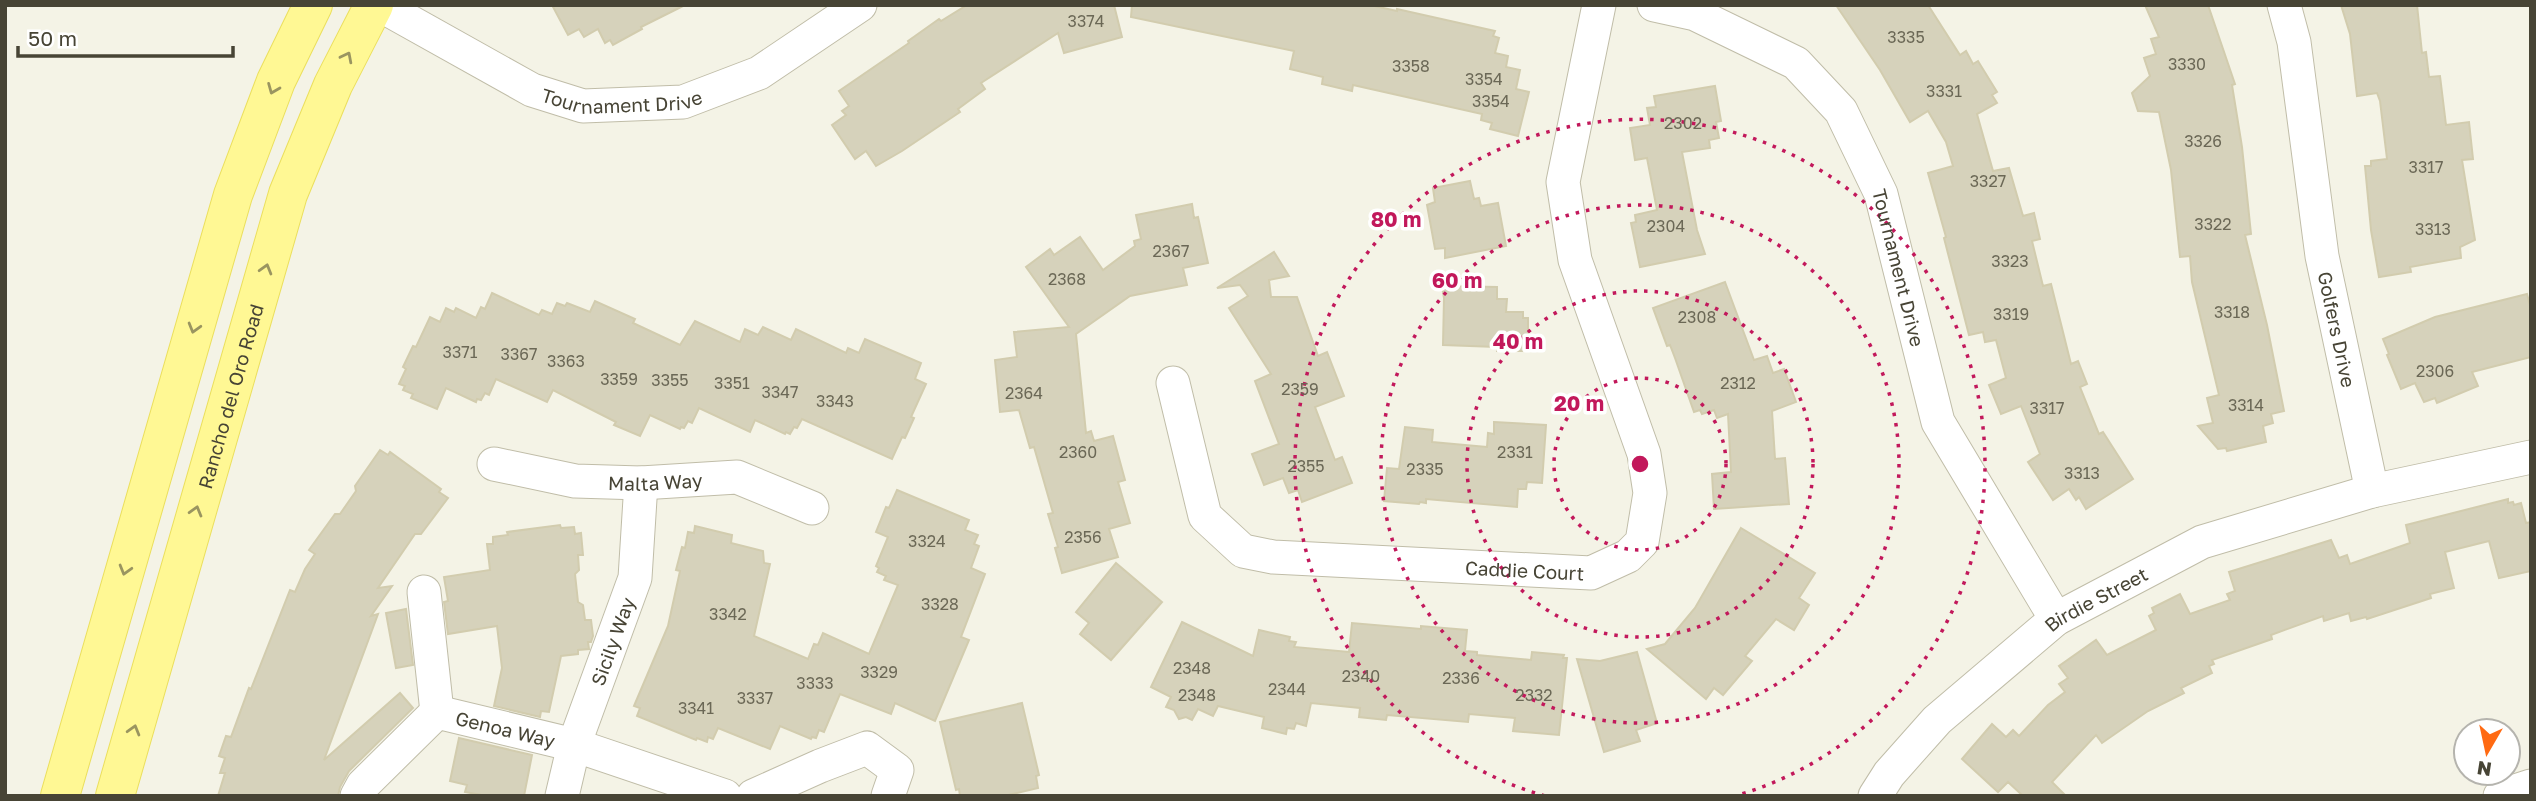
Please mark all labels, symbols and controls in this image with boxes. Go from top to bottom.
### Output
house number: 3374 [1068,11,1104,31]
scale bar [18,14,233,58]
text: 50 m [28,25,77,51]
house number: 3335 [1887,27,1925,47]
one-way arrow [339,52,352,64]
house number: 3330 [2168,54,2206,74]
house number: 3358 [1392,56,1430,76]
house number: 3354 [1465,69,1503,89]
house number: 3331 [1926,81,1962,101]
one-way arrow [268,82,282,94]
street label: Tournament Drive [539,82,705,118]
house number: 3354 [1472,91,1510,111]
house number: 2302 [1664,113,1702,133]
house number: 3326 [2184,131,2222,151]
house number: 3317 [2409,157,2443,177]
house number: 3327 [1970,171,2006,191]
street label: Tournament Drive [1869,186,1930,349]
text: 80 m [1371,206,1421,232]
house number: 3322 [2194,214,2232,234]
house number: 2304 [1647,216,1685,236]
house number: 3313 [2415,219,2451,239]
house number: 2367 [1153,241,1189,261]
house number: 3323 [1991,251,2029,271]
one-way arrow [258,264,273,276]
text: 60 m [1432,267,1482,293]
house number: 2368 [1048,269,1086,289]
street label: Golfers Drive [2314,269,2361,389]
street label: Rancho del Oro Road [192,301,267,491]
house number: 3318 [2214,302,2250,322]
house number: 3319 [1993,304,2029,324]
house number: 2308 [1678,307,1716,327]
one-way arrow [187,322,202,334]
text: 40 m [1493,328,1543,354]
house number: 3371 [443,342,478,362]
house number: 3367 [501,344,537,364]
house number: 3363 [547,351,585,371]
house number: 2306 [2416,361,2454,381]
house number: 3359 [600,369,638,389]
house number: 3355 [651,370,689,390]
house number: 3351 [714,373,750,393]
house number: 2312 [1720,373,1756,393]
house number: 2359 [1281,379,1319,399]
house number: 3347 [762,382,798,402]
house number: 2364 [1005,383,1043,403]
text: 20 m [1554,390,1604,416]
house number: 3343 [816,391,854,411]
house number: 3314 [2228,395,2264,415]
house number: 3317 [2030,398,2064,418]
house number: 2360 [1059,442,1097,462]
house number: 2331 [1497,442,1533,462]
centre of rings [1628,452,1652,476]
house number: 2355 [1287,456,1325,476]
house number: 2335 [1406,459,1444,479]
house number: 3313 [2064,463,2100,483]
street label: Malta Way [608,468,703,494]
one-way arrow [187,505,202,517]
house number: 2356 [1064,527,1102,547]
house number: 3324 [908,531,946,551]
street label: Caddie Court [1465,555,1585,584]
street label: Birdie Street [2039,561,2151,636]
one-way arrow [118,564,133,576]
street label: Sicily Way [585,593,639,688]
house number: 3328 [921,594,959,614]
house number: 3342 [709,604,747,624]
house number: 2348 [1173,658,1211,678]
house number: 3329 [860,662,898,682]
house number: 2340 [1342,666,1380,686]
house number: 2336 [1442,668,1480,688]
house number: 3333 [796,673,834,693]
house number: 2344 [1268,679,1306,699]
house number: 2348 [1178,685,1216,705]
house number: 2332 [1515,685,1553,705]
house number: 3337 [737,688,773,708]
house number: 3341 [678,698,714,718]
street label: Genoa Way [454,705,558,752]
north arrow [2452,717,2522,787]
one-way arrow [125,724,140,736]
text: N [2475,757,2493,782]

